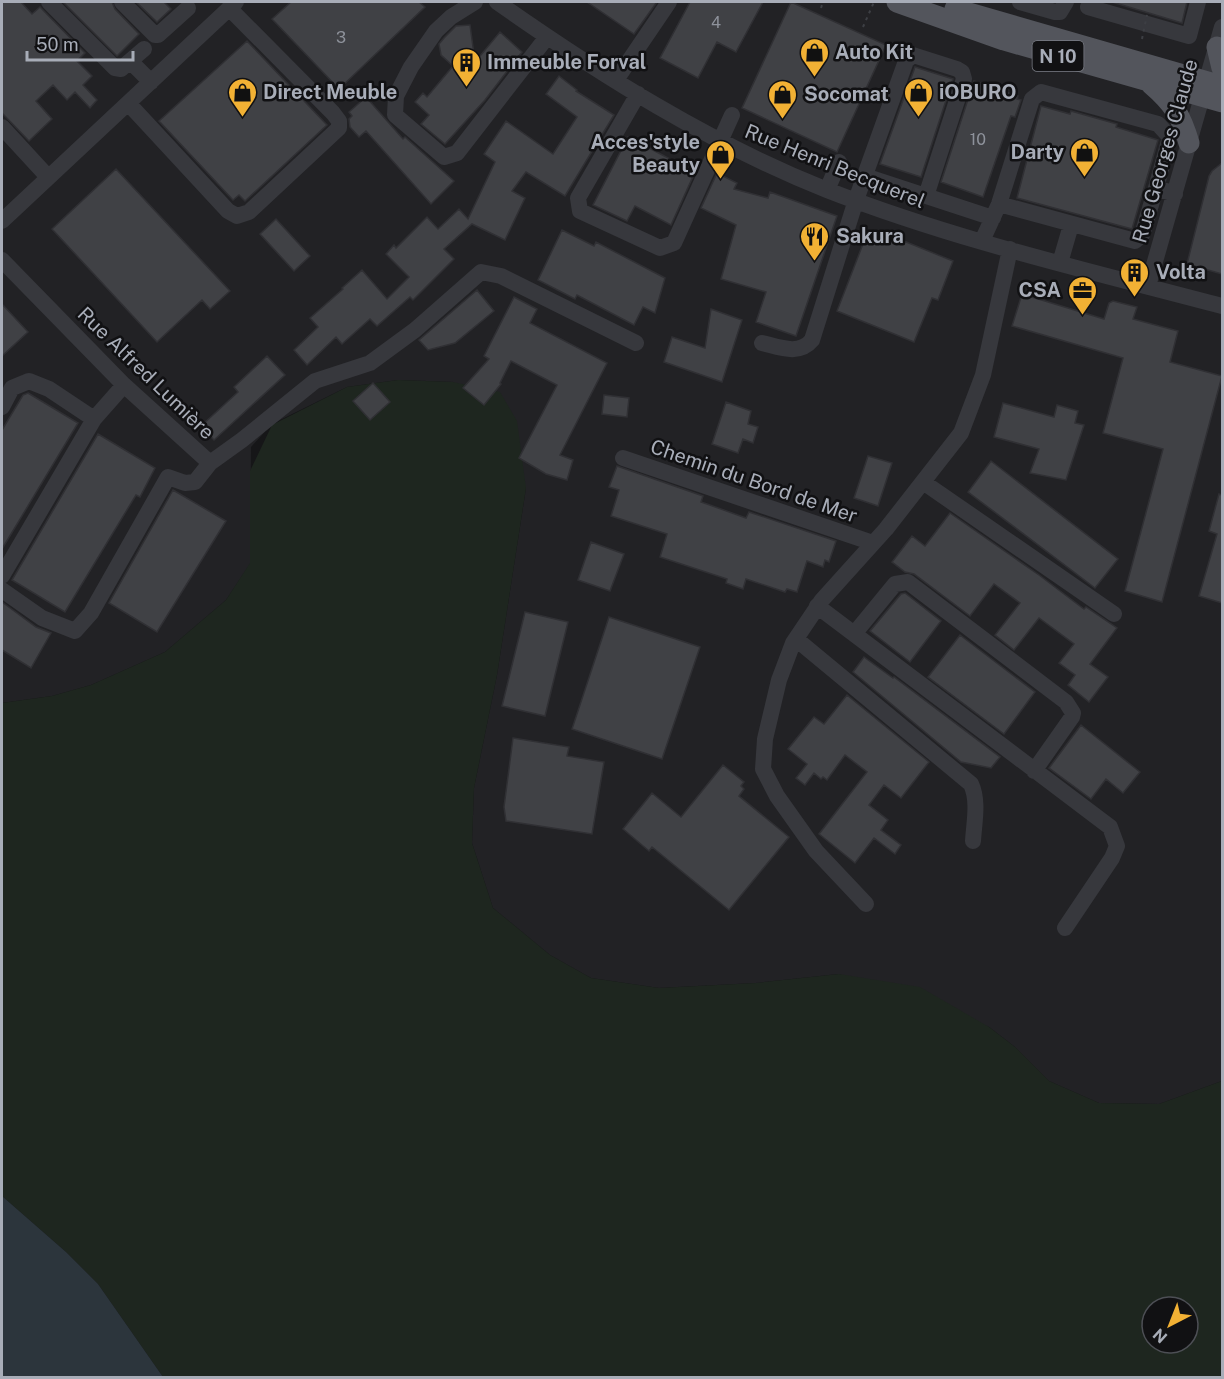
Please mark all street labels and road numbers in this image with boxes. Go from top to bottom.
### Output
road number: N 10 [1032,41,1084,71]
street label: Rue Georges Claude [1127,56,1203,246]
street label: Rue Henri Becquerel [741,119,929,213]
street label: Rue Alfred Lumière [73,302,219,444]
street label: Chemin du Bord de Mer [647,434,861,528]

